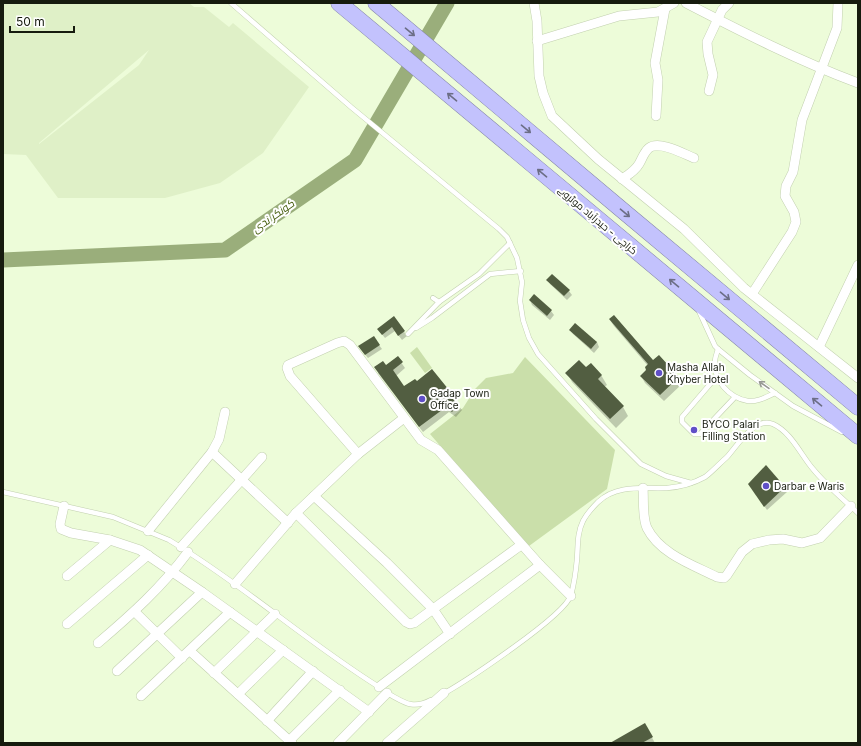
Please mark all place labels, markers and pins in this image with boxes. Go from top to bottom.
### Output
place label: Masha Allah Khyber Hotel [667,361,729,385]
marker: Masha Allah Khyber Hotel [654,368,664,378]
place label: Gadap Town Office [430,387,489,411]
marker: Gadap Town Office [417,394,427,404]
place label: BYCO Palari Filling Station [702,418,765,442]
marker: BYCO Palari Filling Station [689,425,699,435]
place label: Darbar e Waris [774,480,844,492]
marker: Darbar e Waris [761,481,771,491]

